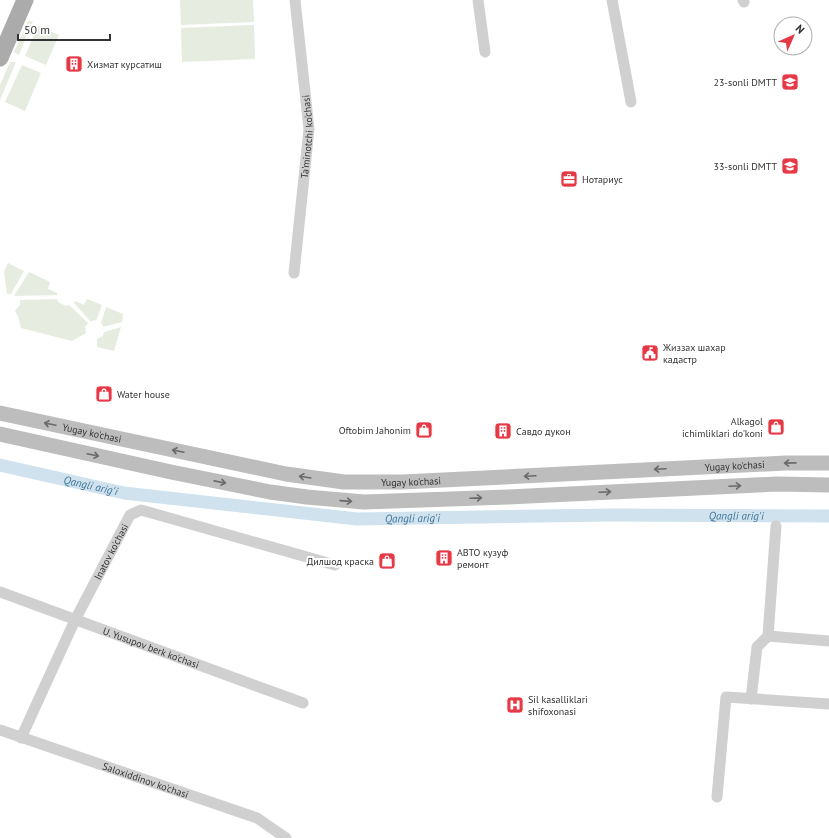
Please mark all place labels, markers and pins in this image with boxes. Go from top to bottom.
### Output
building icon: Хизмат курсатиш [64,54,84,74]
place label: Хизмат курсатиш [87,58,162,71]
school or university icon: 23-sonli DMTT [780,72,800,92]
place label: 23-sonli DMTT [713,76,777,89]
school or university icon: 33-sonli DMTT [780,156,800,176]
place label: 33-sonli DMTT [713,160,777,173]
office icon: Нотариус [559,169,579,189]
place label: Нотариус [582,173,623,186]
place label: Жиззах шахар кадастр [662,341,726,366]
public building icon: Жиззах шахар кадастр [640,343,660,363]
shop icon: Water house [94,384,114,404]
place label: Water house [117,388,170,401]
place label: Alkagol ichimliklari do'koni [682,415,763,440]
shop icon: Alkagol ichimliklari do'koni [766,417,786,437]
shop icon: Oftobim Jahonim [414,420,434,440]
building icon: Cавдо дукон [493,421,513,441]
place label: Oftobim Jahonim [339,424,411,437]
place label: Cавдо дукон [516,425,571,438]
place label: АВТО кузуф ремонт [457,546,508,571]
building icon: АВТО кузуф ремонт [434,548,454,568]
shop icon: Дилшод краска [377,551,397,571]
place label: Дилшод краска [307,555,374,568]
place label: Sil kasalliklari shifoxonasi [528,693,588,718]
hospital icon: Sil kasalliklari shifoxonasi [505,695,525,715]

